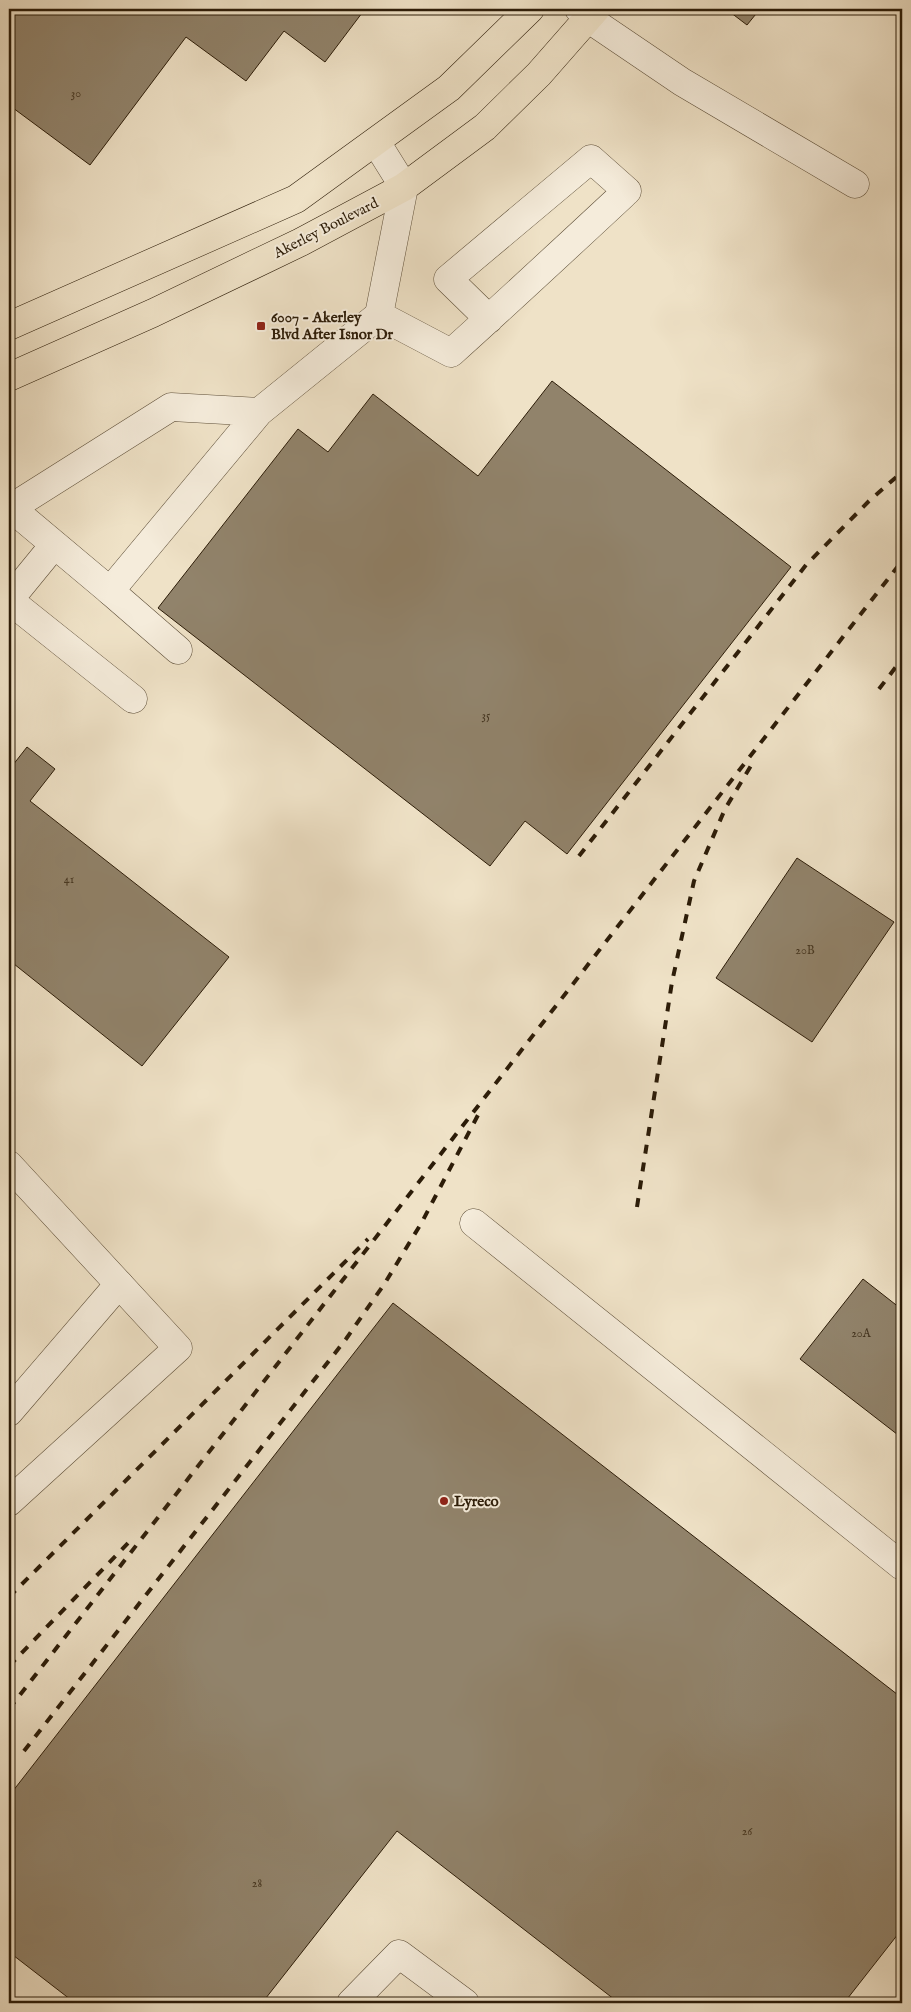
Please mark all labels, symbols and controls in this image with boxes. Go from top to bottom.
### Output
house number: 30 [71,86,81,101]
street label: Akerley Boulevard [269,193,383,263]
place label: 6007 - Akerley Blvd After Isnor Dr [271,308,394,344]
marker: 6007 - Akerley Blvd After Isnor Dr [255,320,267,332]
house number: 35 [482,708,491,723]
house number: 41 [64,872,74,887]
house number: 20B [795,943,815,958]
house number: 20A [851,1326,872,1341]
place label: Lyreco [454,1492,499,1511]
marker: Lyreco [438,1495,450,1507]
house number: 26 [742,1824,753,1839]
house number: 28 [252,1876,262,1891]

